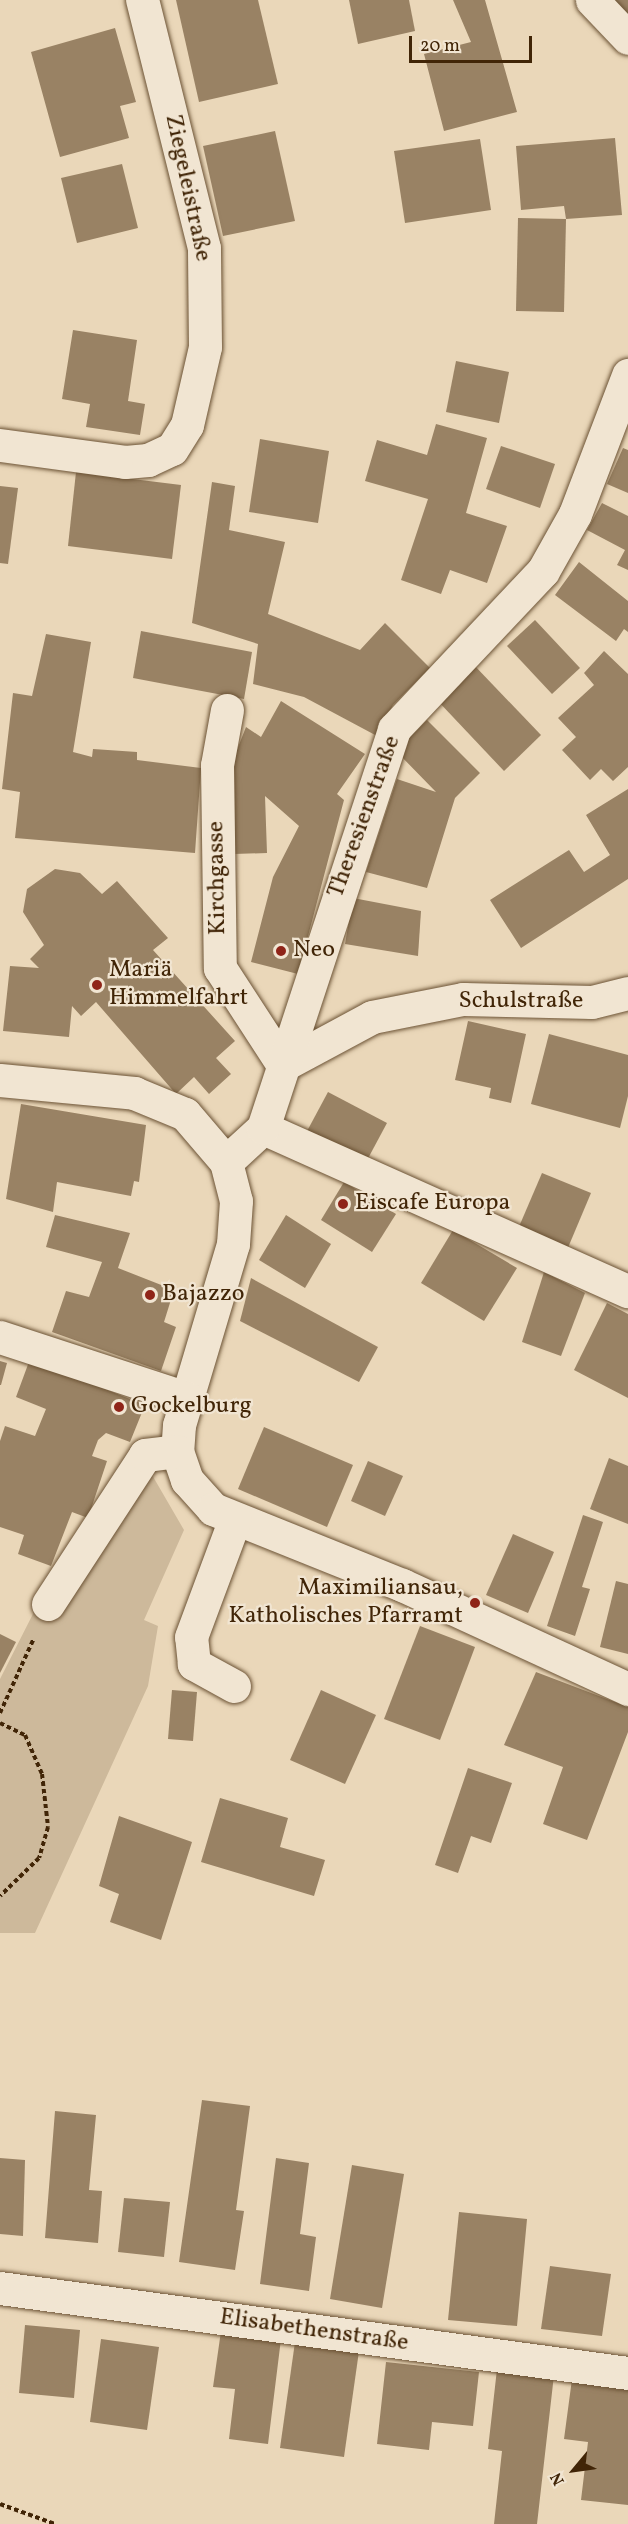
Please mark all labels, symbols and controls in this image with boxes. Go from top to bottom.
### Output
scale bar [412,24,535,62]
text: 20 m [420,34,460,59]
street label: Ziegeleistraße [157,112,217,264]
street label: Theresienstraße [322,732,408,902]
street label: Kirchgasse [203,821,233,935]
place label: Neo [293,937,335,965]
marker: Neo [274,944,288,958]
place label: Mariä Himmelfahrt [109,957,248,1013]
marker: Mariä Himmelfahrt [90,978,104,992]
street label: Schulstraße [459,988,583,1016]
place label: Eiscafe Europa [355,1190,510,1218]
marker: Eiscafe Europa [336,1197,350,1211]
place label: Bajazzo [162,1281,244,1309]
marker: Bajazzo [143,1288,157,1302]
place label: Gockelburg [131,1393,252,1421]
marker: Gockelburg [112,1400,126,1414]
place label: Maximiliansau, Katholisches Pfarramt [228,1575,463,1631]
marker: Maximiliansau, Katholisches Pfarramt [468,1596,482,1610]
street label: Elisabethenstraße [218,2303,410,2359]
north arrow [544,2440,604,2500]
text: N [546,2468,571,2489]

